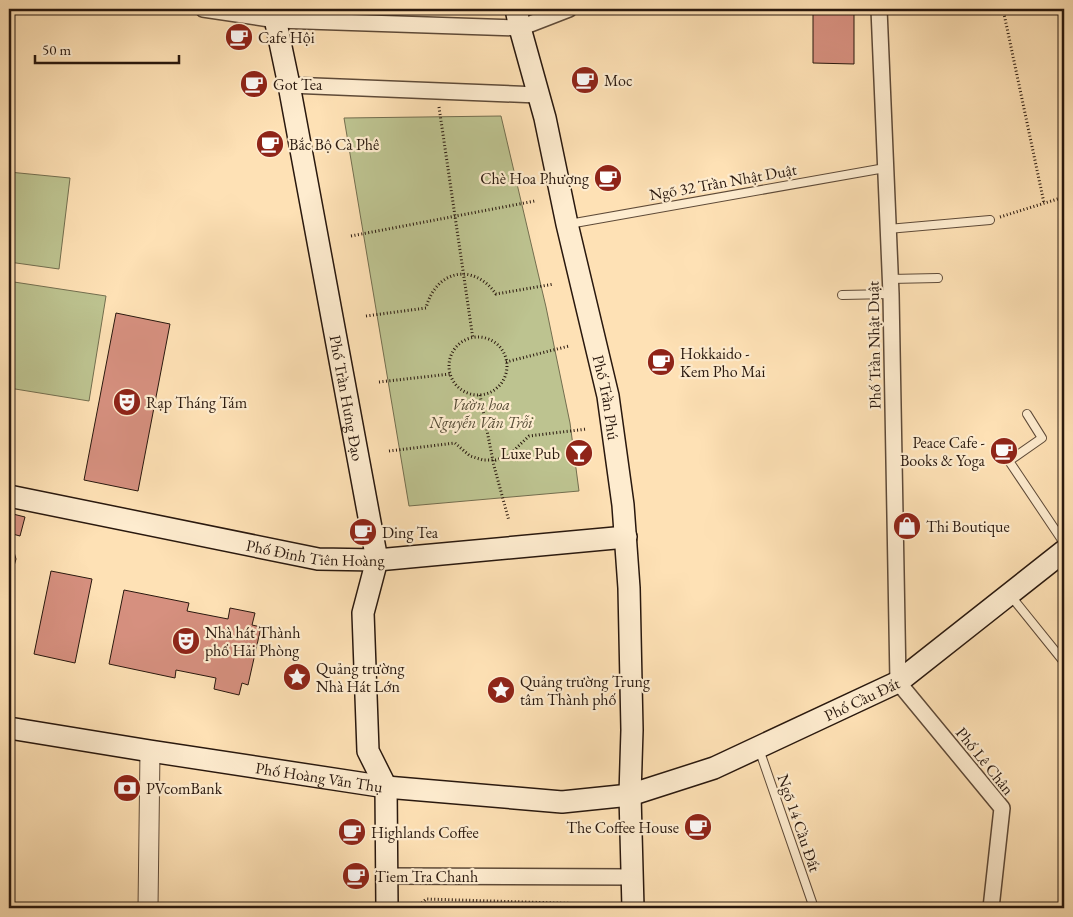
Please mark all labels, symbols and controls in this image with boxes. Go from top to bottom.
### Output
cafe icon: Cafe Hội [224,22,254,52]
place label: Cafe Hội [258,27,315,48]
scale bar [35,32,179,64]
text: 50 m [42,40,71,59]
cafe icon: Moc [570,65,600,95]
cafe icon: Got Tea [239,69,269,99]
place label: Moc [604,70,633,91]
place label: Got Tea [273,74,323,95]
cafe icon: Bắc Bộ Cà Phê [255,129,285,159]
place label: Bắc Bộ Cà Phê [289,134,379,155]
street label: Ngõ 32 Trần Nhật Duật [648,159,798,205]
cafe icon: Chè Hoa Phượng [593,163,623,193]
place label: Chè Hoa Phượng [480,168,590,189]
street label: Phố Trần Nhật Duật [862,281,886,409]
street label: Phố Trần Hưng Đạo [325,333,369,463]
place label: Hokkaido - Kem Pho Mai [680,343,765,382]
cafe icon: Hokkaido - Kem Pho Mai [646,347,676,377]
street label: Phố Trần Phú [588,353,625,442]
theatre icon: Rạp Tháng Tám [112,387,142,417]
place label: Rạp Tháng Tám [146,392,248,413]
park label: Vườn hoa Nguyễn Văn Trỗi [428,394,534,433]
place label: Peace Cafe - Books & Yoga [900,432,986,471]
cafe icon: Peace Cafe - Books & Yoga [989,436,1019,466]
bar icon: Luxe Pub [564,438,594,468]
place label: Luxe Pub [501,443,560,464]
shop icon: Thi Boutique [892,511,922,541]
place label: Thi Boutique [926,516,1010,537]
cafe icon: Ding Tea [348,517,378,547]
place label: Ding Tea [382,522,439,543]
street label: Phố Đinh Tiên Hoàng [244,534,386,571]
place label: Nhà hát Thành phố Hải Phòng [205,622,300,661]
theatre icon: Nhà hát Thành phố Hải Phòng [171,626,201,656]
place label: Quảng trường Nhà Hát Lớn [316,658,406,697]
place icon: Quảng trường Nhà Hát Lớn [282,662,312,692]
place label: Quảng trường Trung tâm Thành phố [520,671,651,710]
street label: Phố Cầu Đất [821,672,903,726]
place icon: Quảng trường Trung tâm Thành phố [486,675,516,705]
street label: Phố Lê Chân [951,723,1019,800]
street label: Phố Hoàng Văn Thụ [254,757,385,797]
street label: Ngõ 14 Cầu Đất [772,771,826,875]
bank icon: PVcomBank [112,773,142,803]
place label: PVcomBank [146,778,223,799]
cafe icon: The Coffee House [683,812,713,842]
cafe icon: Highlands Coffee [337,817,367,847]
place label: The Coffee House [566,817,679,838]
place label: Highlands Coffee [371,822,479,843]
cafe icon: Tiem Tra Chanh [341,861,371,891]
place label: Tiem Tra Chanh [375,866,478,887]

